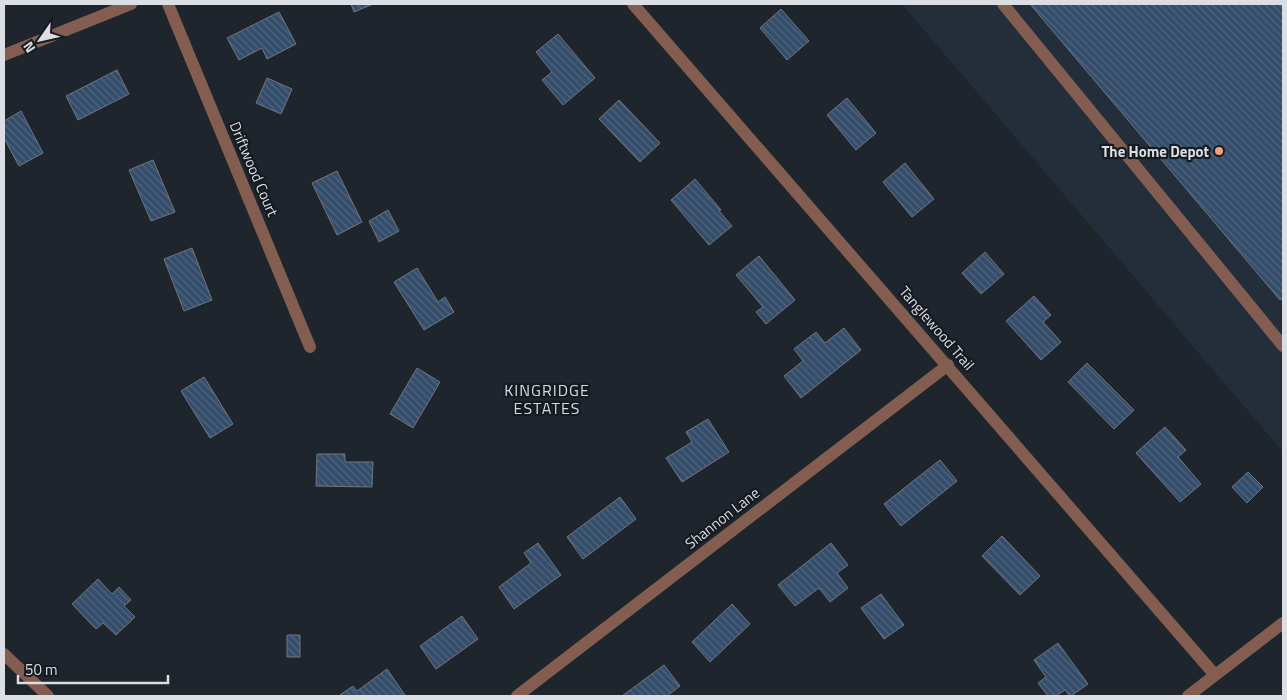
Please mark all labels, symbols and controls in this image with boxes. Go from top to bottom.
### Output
north arrow [15,15,65,65]
text: N [17,38,40,57]
street label: Driftwood Court [224,118,285,221]
place label: The Home Depot [1101,140,1210,163]
marker: The Home Depot [1213,145,1225,157]
street label: Tanglewood Trail [894,281,980,375]
district label: KINGRIDGE ESTATES [504,378,590,420]
street label: Shannon Lane [680,481,764,555]
scale bar [18,652,168,684]
text: 50 m [25,658,58,681]

